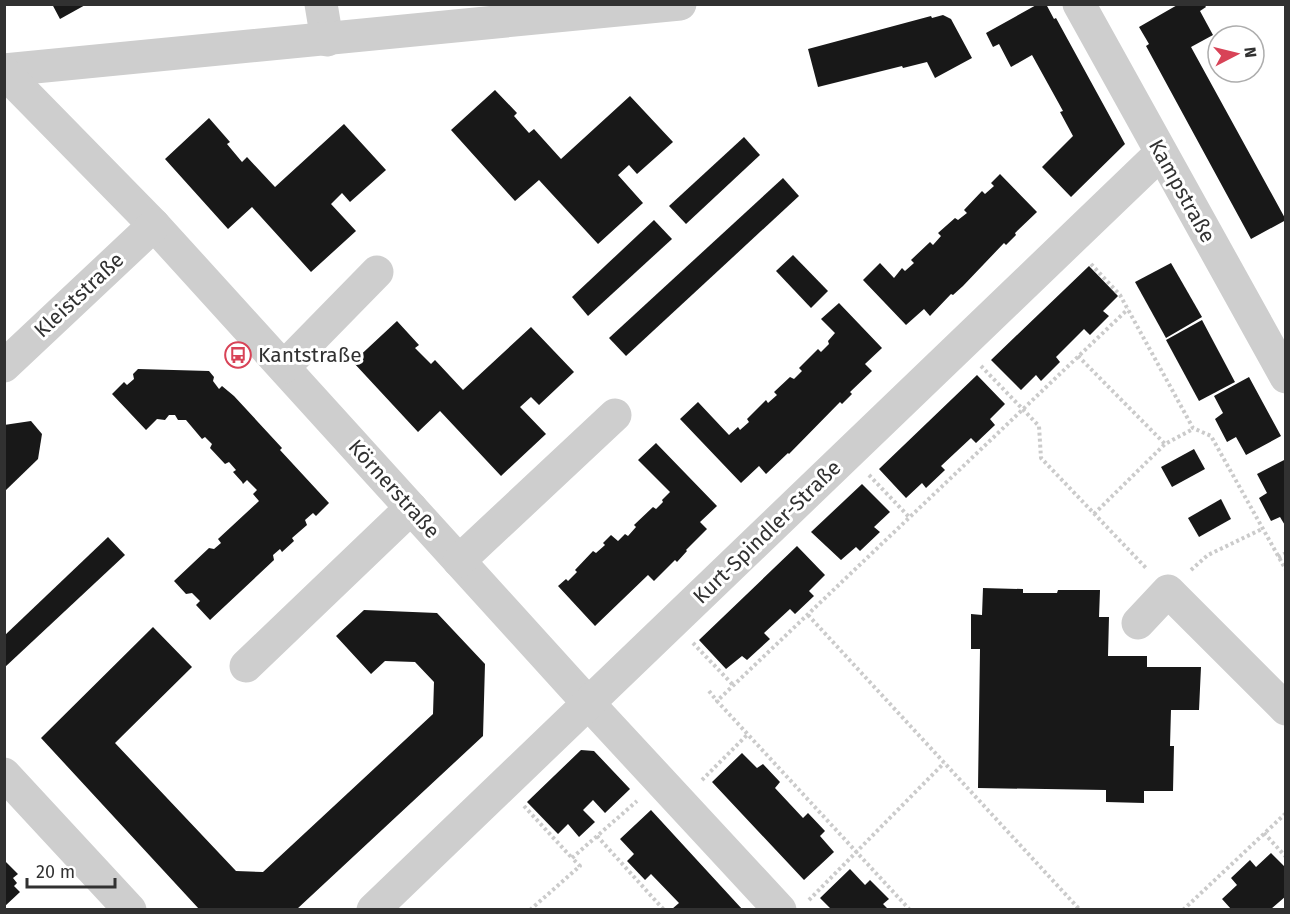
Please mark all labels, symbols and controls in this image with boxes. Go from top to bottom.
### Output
north arrow [1206,24,1266,84]
text: N [1240,46,1260,59]
street label: Kampstraße [1143,135,1221,247]
street label: Kleiststraße [29,247,129,343]
bus stop icon: Kantstraße [223,340,253,370]
place label: Kantstraße [258,342,362,368]
street label: Körnerstraße [343,434,445,544]
street label: Kurt-Spindler-Straße [688,455,846,609]
scale bar [27,851,116,889]
text: 20 m [36,861,75,883]

